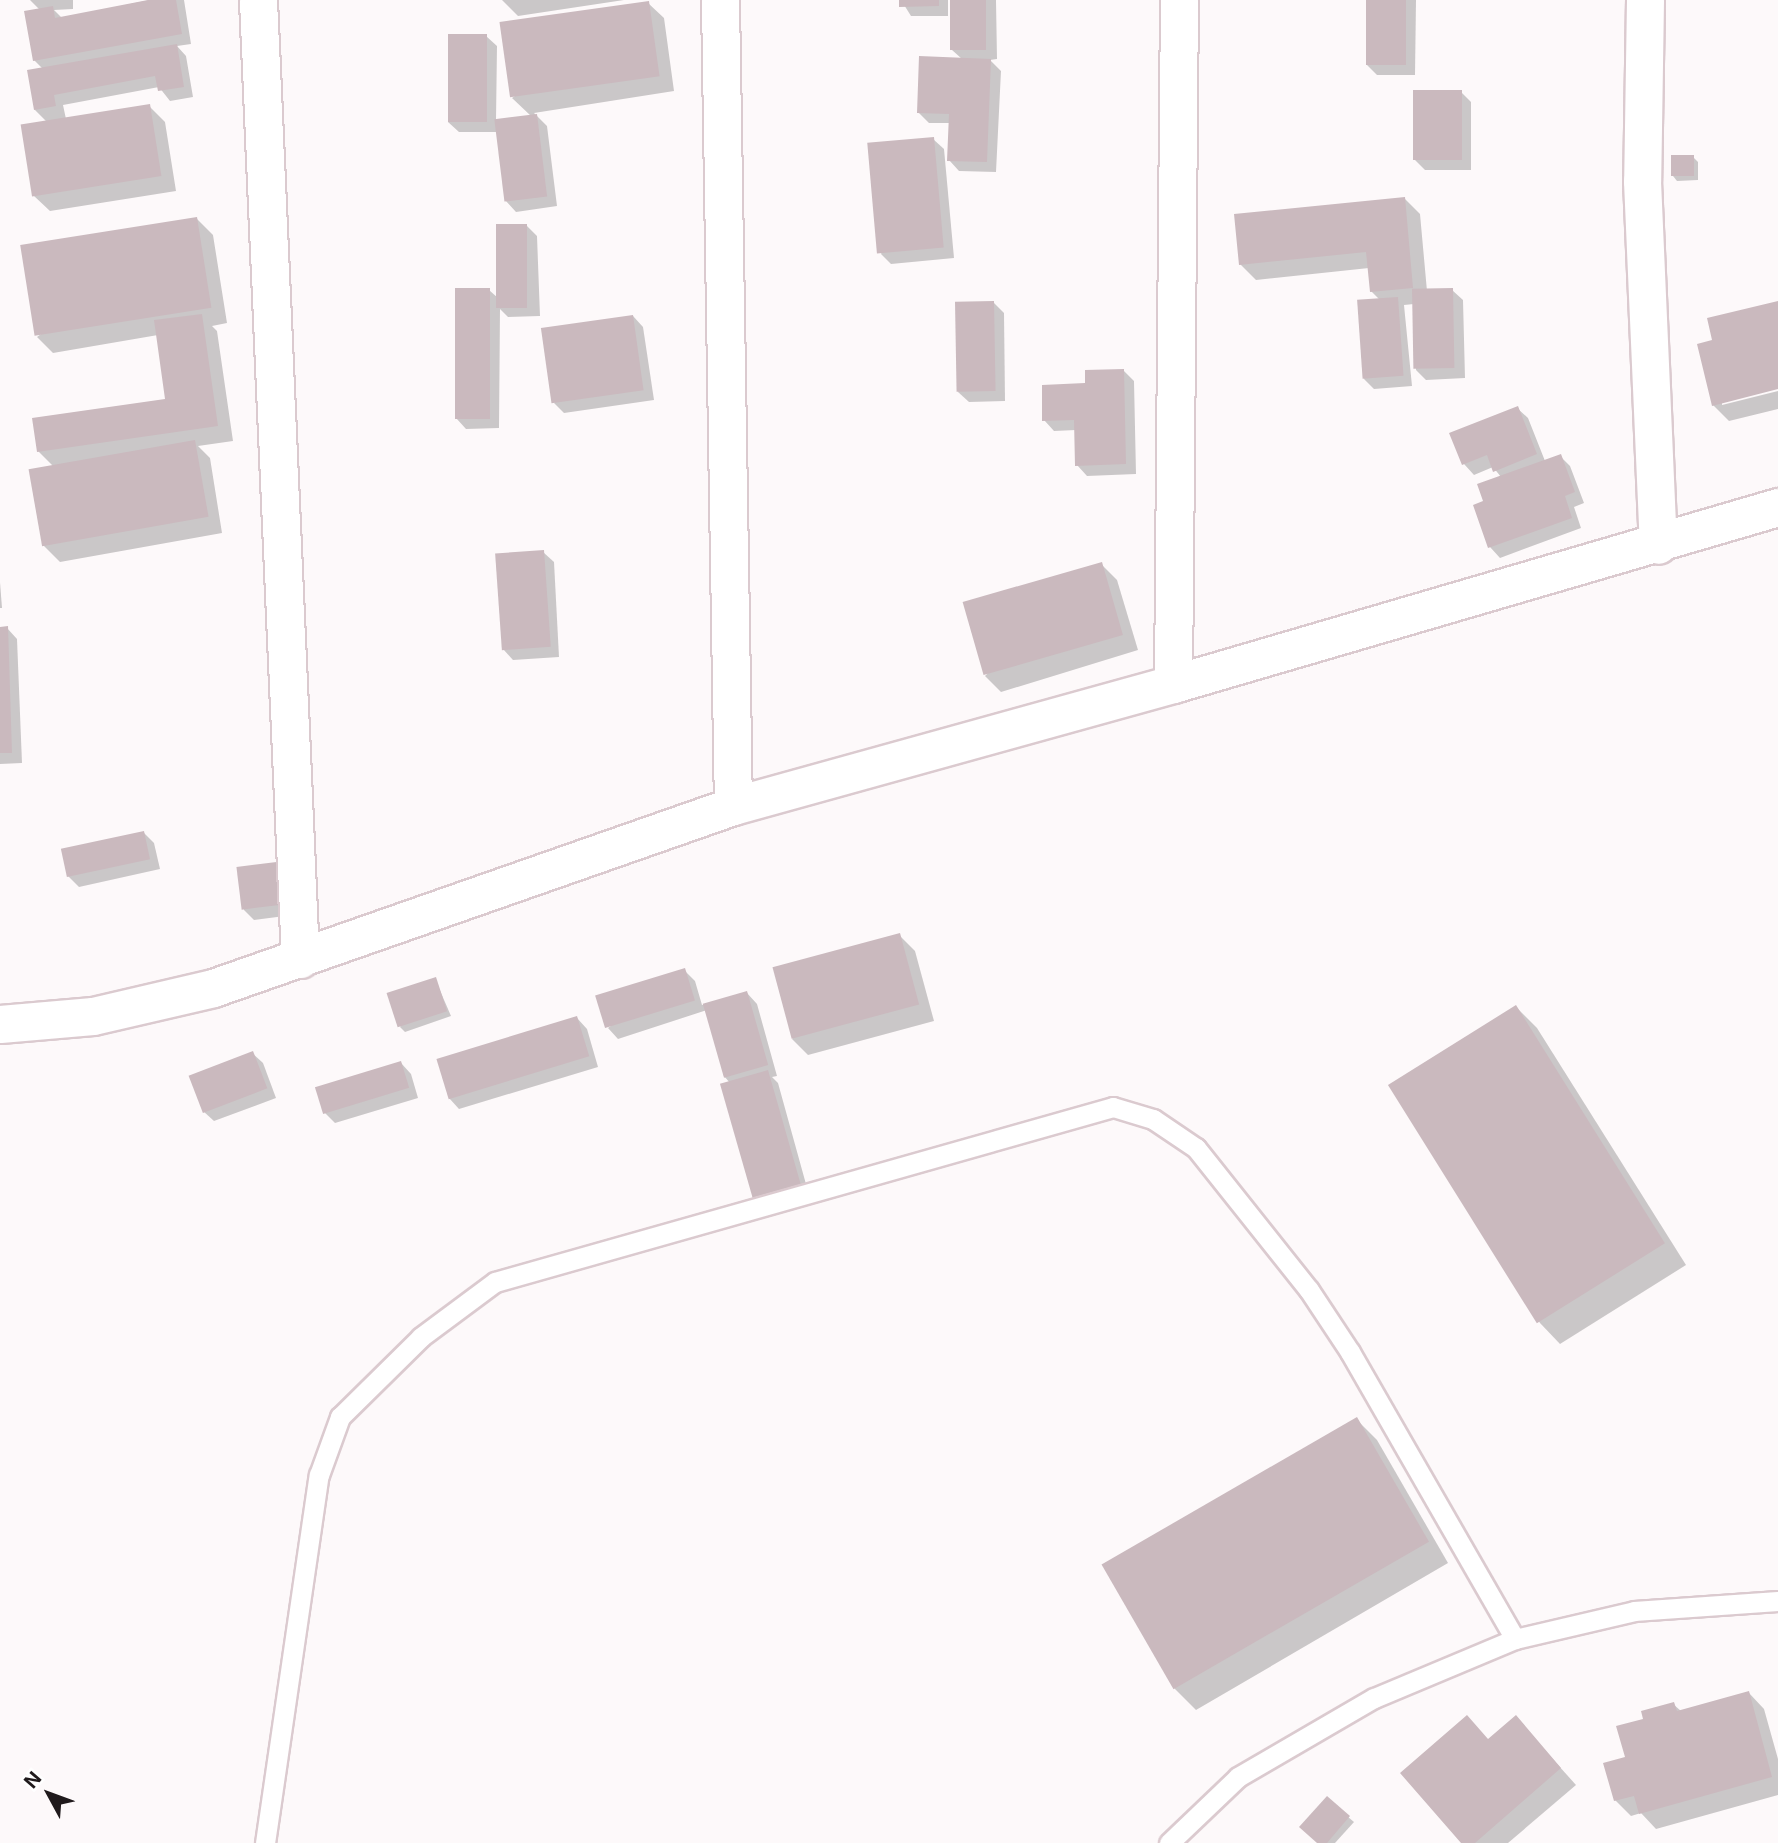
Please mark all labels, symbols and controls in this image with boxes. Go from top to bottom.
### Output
north arrow [14,1759,84,1829]
text: N [19,1767,46,1793]

